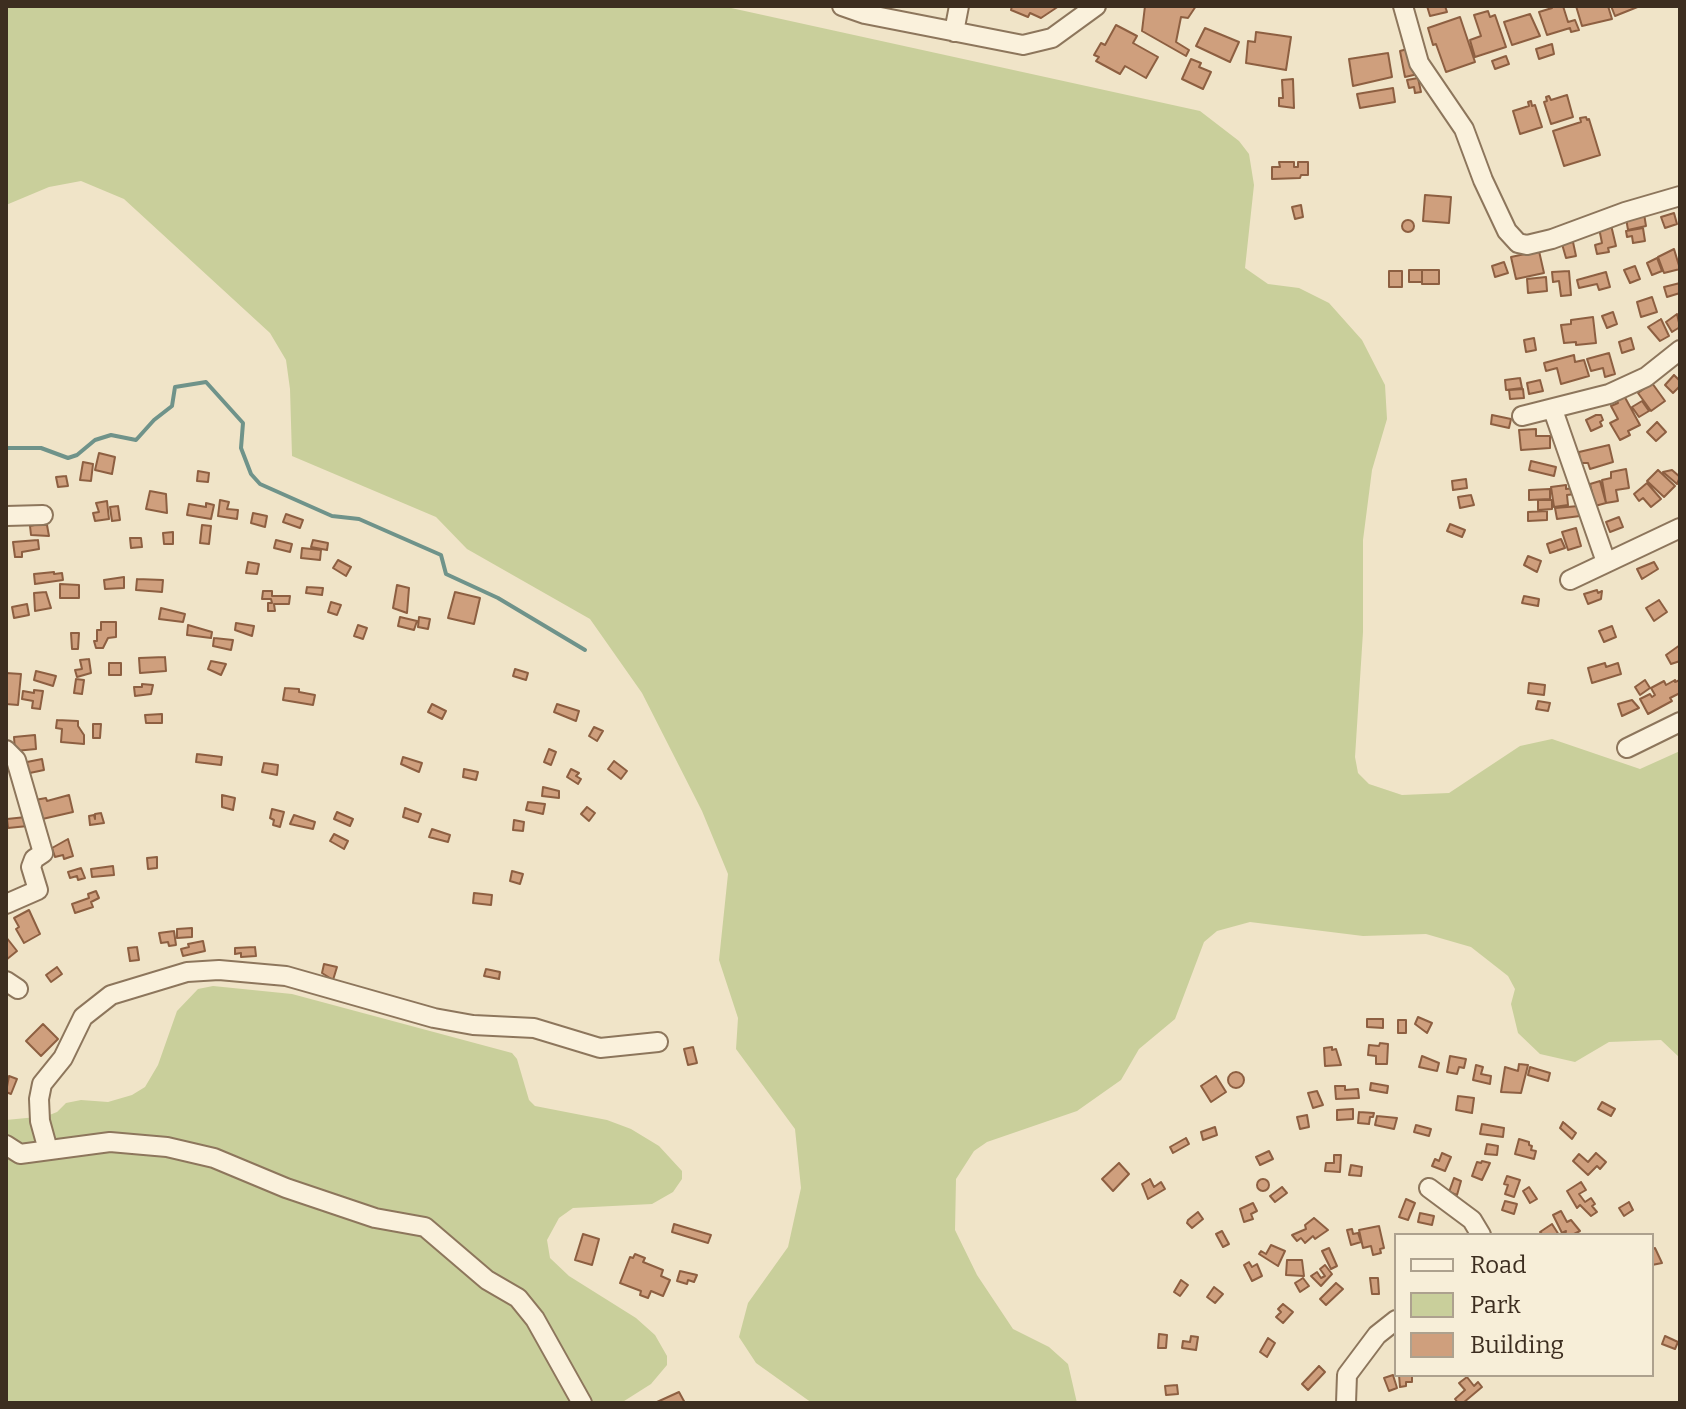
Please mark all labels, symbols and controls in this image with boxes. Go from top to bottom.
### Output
legend [1394,1233,1654,1377]
text: Road [1470,1251,1526,1279]
text: Park [1470,1291,1521,1319]
text: Building [1470,1331,1564,1359]

